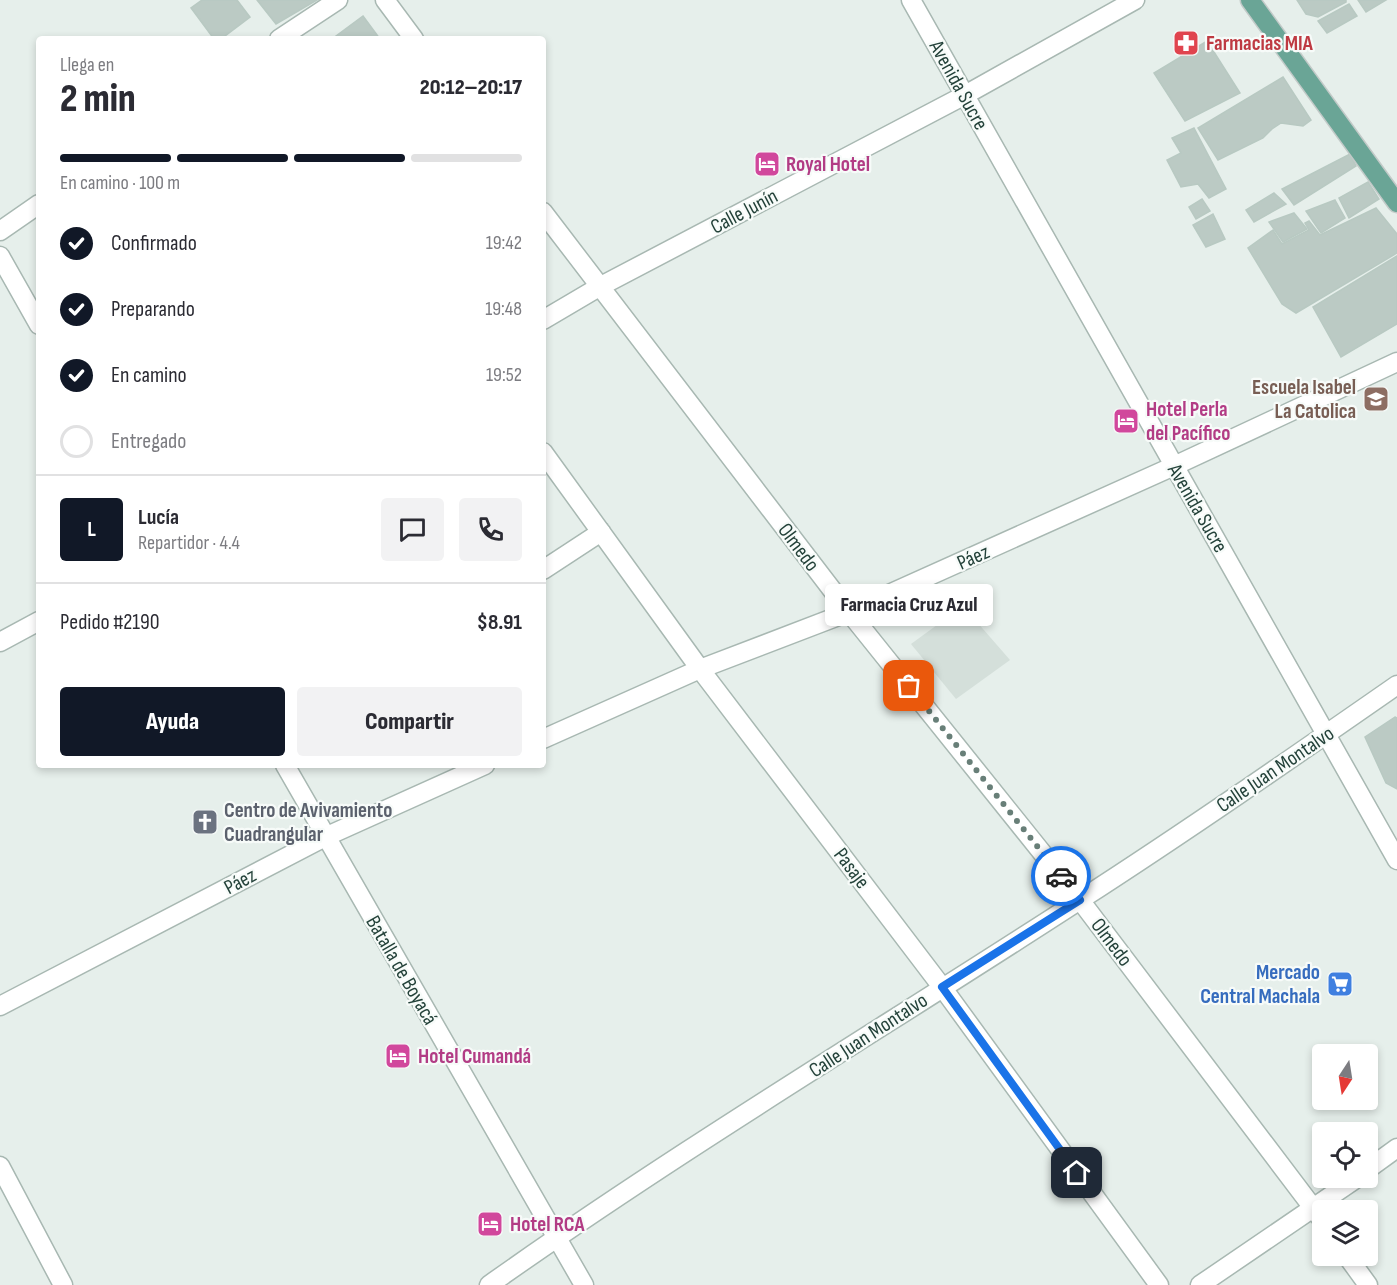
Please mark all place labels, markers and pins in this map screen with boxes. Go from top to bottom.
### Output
pharmacy icon: Farmacias MIA [1171,28,1201,58]
place label: Farmacias MIA [1206,31,1314,56]
hotel icon: Royal Hotel [752,149,782,179]
place label: Royal Hotel [786,152,870,177]
place label: Escuela Isabel La Catolica [1252,375,1356,424]
school or university icon: Escuela Isabel La Catolica [1361,384,1391,414]
place label: Hotel Perla del Pacífico [1146,397,1230,446]
hotel icon: Hotel Perla del Pacífico [1111,406,1141,436]
callout: Farmacia Cruz Azul [825,584,993,626]
pin [883,660,934,711]
place label: Centro de Avivamiento Cuadrangular [224,798,392,847]
church icon: Centro de Avivamiento Cuadrangular [190,807,220,837]
place label: Mercado Central Machala [1200,960,1320,1009]
supermarket icon: Mercado Central Machala [1325,969,1355,999]
hotel icon: Hotel Cumandá [383,1041,413,1071]
place label: Hotel Cumandá [418,1044,531,1069]
pin [1051,1147,1102,1198]
hotel icon: Hotel RCA [475,1209,505,1239]
place label: Hotel RCA [510,1212,585,1237]

